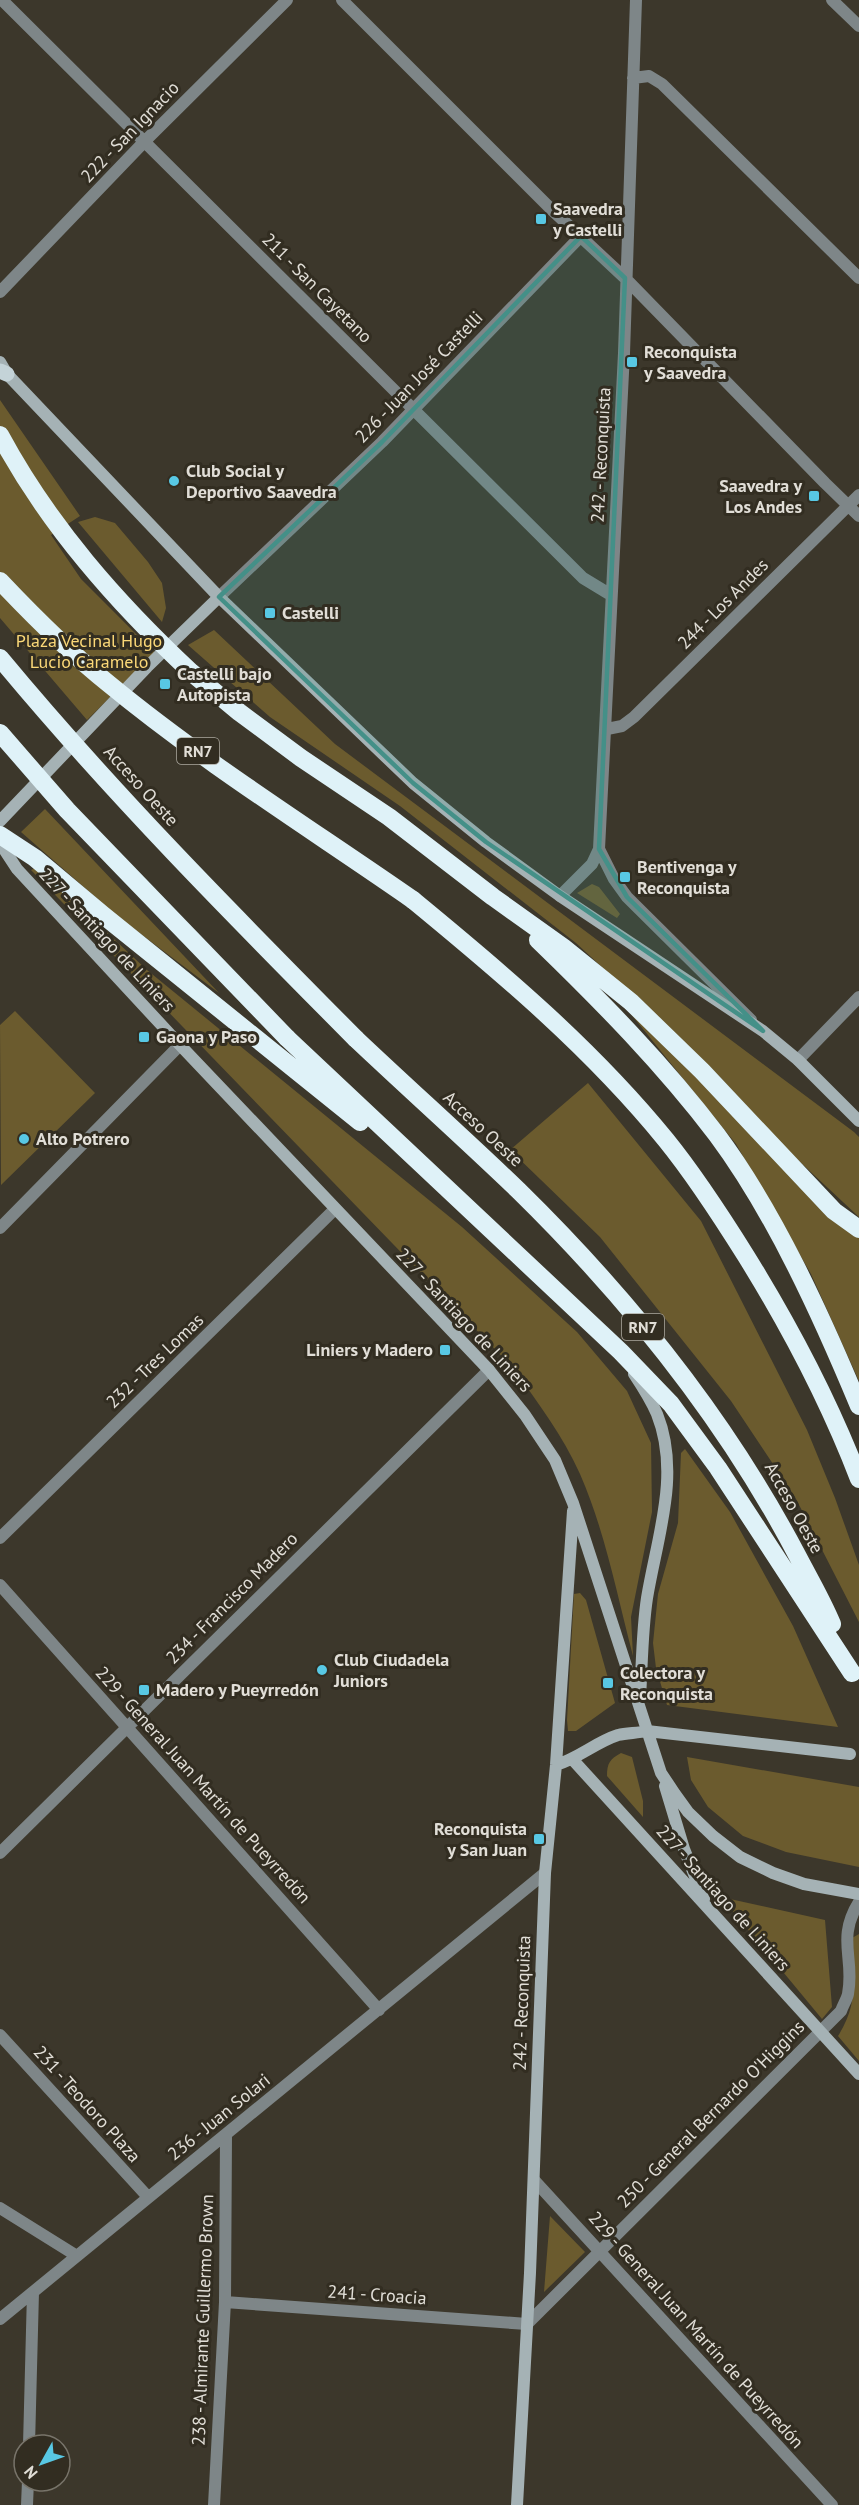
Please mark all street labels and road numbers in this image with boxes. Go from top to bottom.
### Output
street label: 222 - San Ignacio [75,76,184,187]
street label: 211 - San Cayetano [257,228,377,348]
street label: 226 - Juan José Castelli [350,306,487,447]
street label: 242 - Reconquista [585,387,616,523]
street label: 244 - Los Andes [672,553,773,654]
road number: RN7 [177,738,219,764]
street label: Acceso Oeste [99,740,184,831]
street label: 227 - Santiago de Liniers [34,863,180,1017]
street label: Acceso Oeste [439,1086,528,1171]
street label: 227 - Santiago de Liniers [391,1243,537,1397]
street label: 232 - Tres Lomas [101,1308,208,1413]
road number: RN7 [622,1314,664,1340]
street label: Acceso Oeste [760,1458,829,1557]
street label: 234 - Francisco Madero [161,1527,302,1668]
street label: 229 - General Juan Martín de Pueyrredón [91,1661,316,1908]
street label: 227 - Santiago de Liniers [652,1820,795,1976]
street label: 242 - Reconquista [508,1935,535,2071]
street label: 250 - General Bernardo O'Higgins [612,2015,809,2212]
street label: 231 - Teodoro Plaza [29,2040,146,2167]
street label: 236 - Juan Solari [163,2068,275,2165]
street label: 238 - Almirante Guillermo Brown [187,2194,218,2446]
street label: 229 - General Juan Martín de Pueyrredón [584,2206,809,2453]
street label: 241 - Croacia [327,2280,427,2309]

